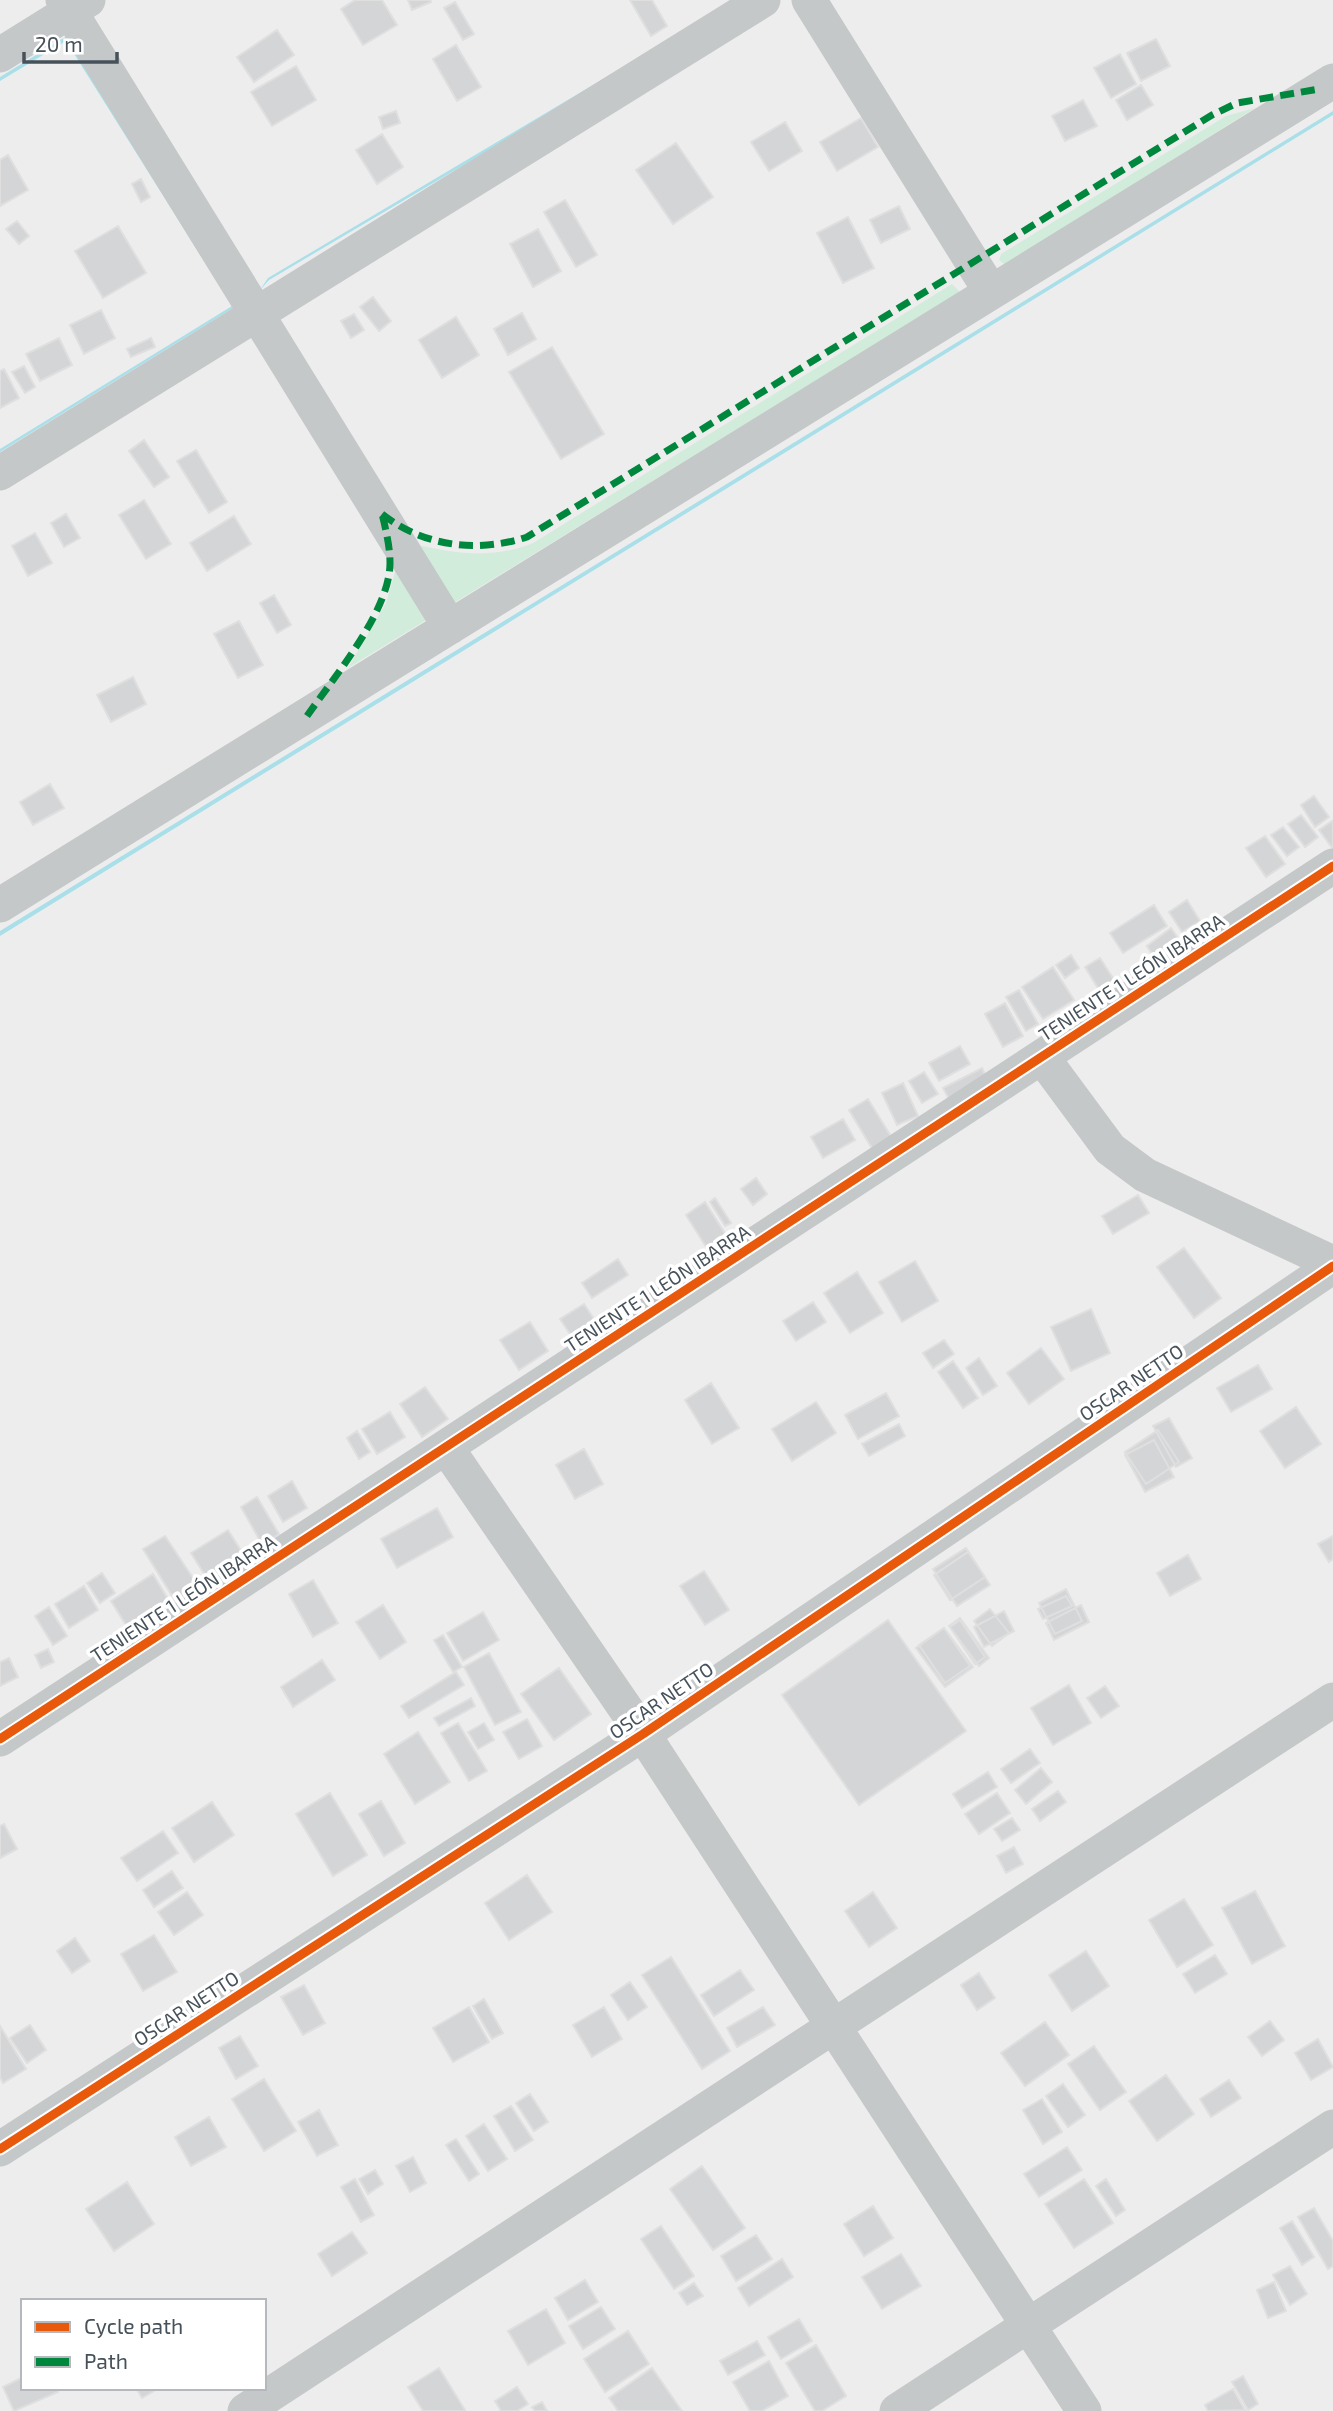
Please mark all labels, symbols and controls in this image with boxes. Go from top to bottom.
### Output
scale bar [24,21,117,65]
text: 20 m [35,31,83,56]
street label: TENIENTE 1 LEÓN IBARRA [1034,908,1228,1046]
street label: TENIENTE 1 LEÓN IBARRA [560,1219,754,1357]
street label: OSCAR NETTO [1075,1339,1187,1425]
street label: TENIENTE 1 LEÓN IBARRA [86,1529,280,1667]
street label: OSCAR NETTO [605,1657,717,1743]
street label: OSCAR NETTO [129,1966,243,2050]
legend [21,2299,266,2390]
text: Cycle path [84,2313,183,2338]
text: Path [84,2348,128,2373]

